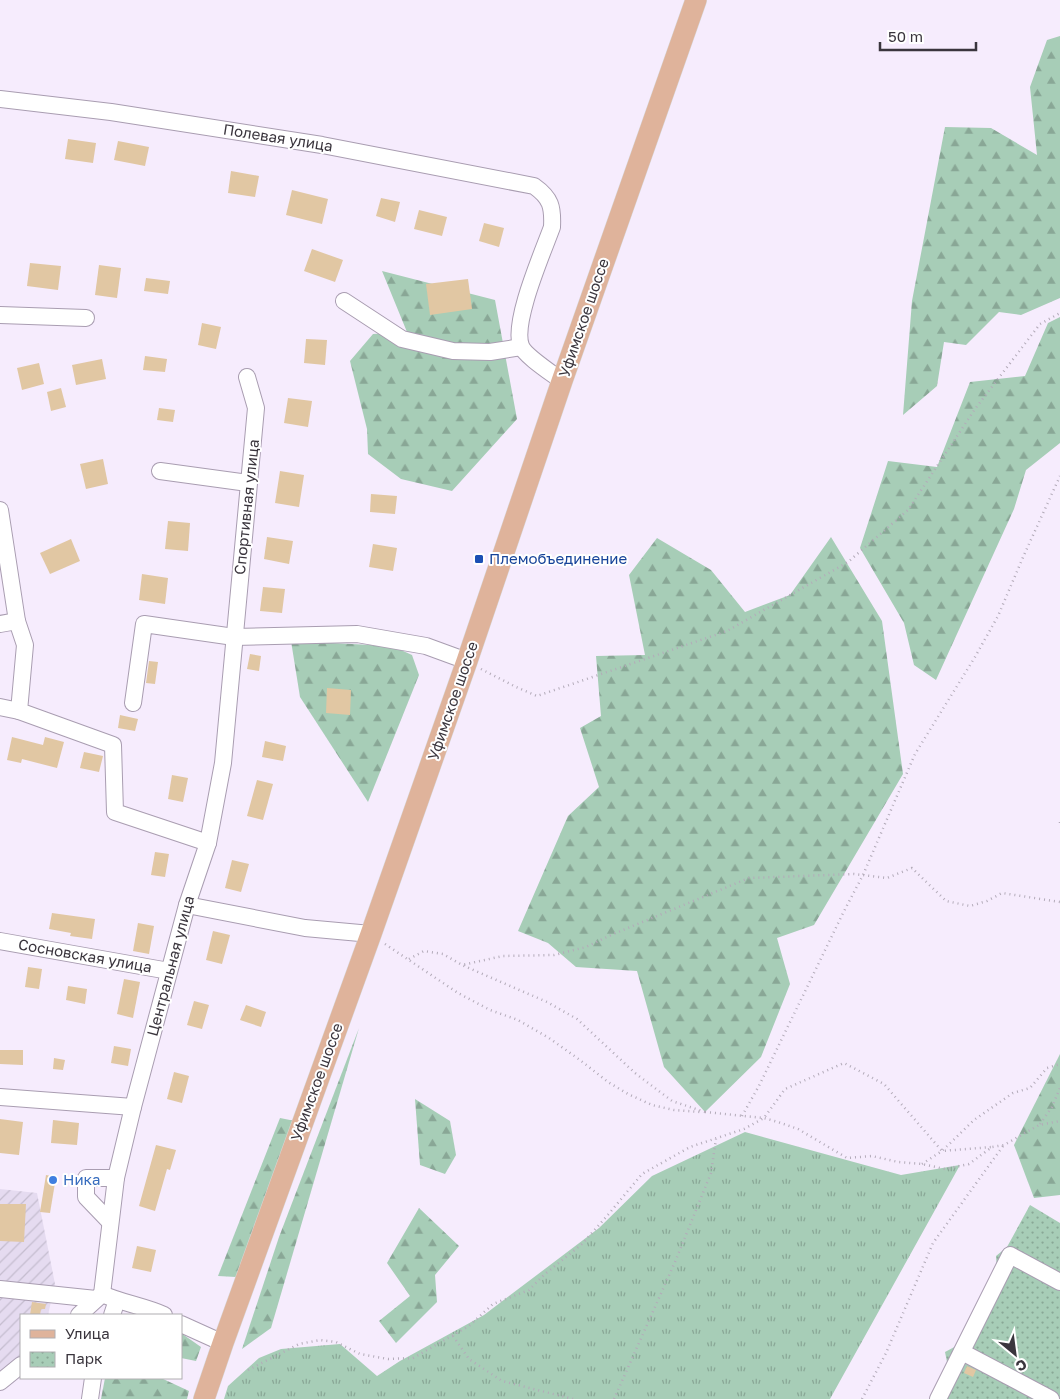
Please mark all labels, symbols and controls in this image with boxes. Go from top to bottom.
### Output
scale bar [880,20,976,52]
text: 50 m [888,27,923,45]
street label: Полевая улица [222,119,334,155]
street label: Уфимское шоссе [554,256,612,379]
street label: Спортивная улица [230,438,262,576]
place label: Племобъединение [489,549,627,567]
marker: Племобъединение [473,553,485,565]
street label: Уфимское шоссе [423,639,481,762]
street label: Центральная улица [143,893,197,1038]
street label: Сосновская улица [17,934,153,976]
street label: Уфимское шоссе [286,1020,346,1143]
place label: Ника [63,1170,101,1188]
marker: Ника [47,1174,59,1186]
legend [20,1314,182,1379]
text: Улица [65,1324,110,1342]
north arrow [990,1329,1040,1379]
text: Парк [65,1349,103,1367]
text: С [1013,1356,1030,1376]

